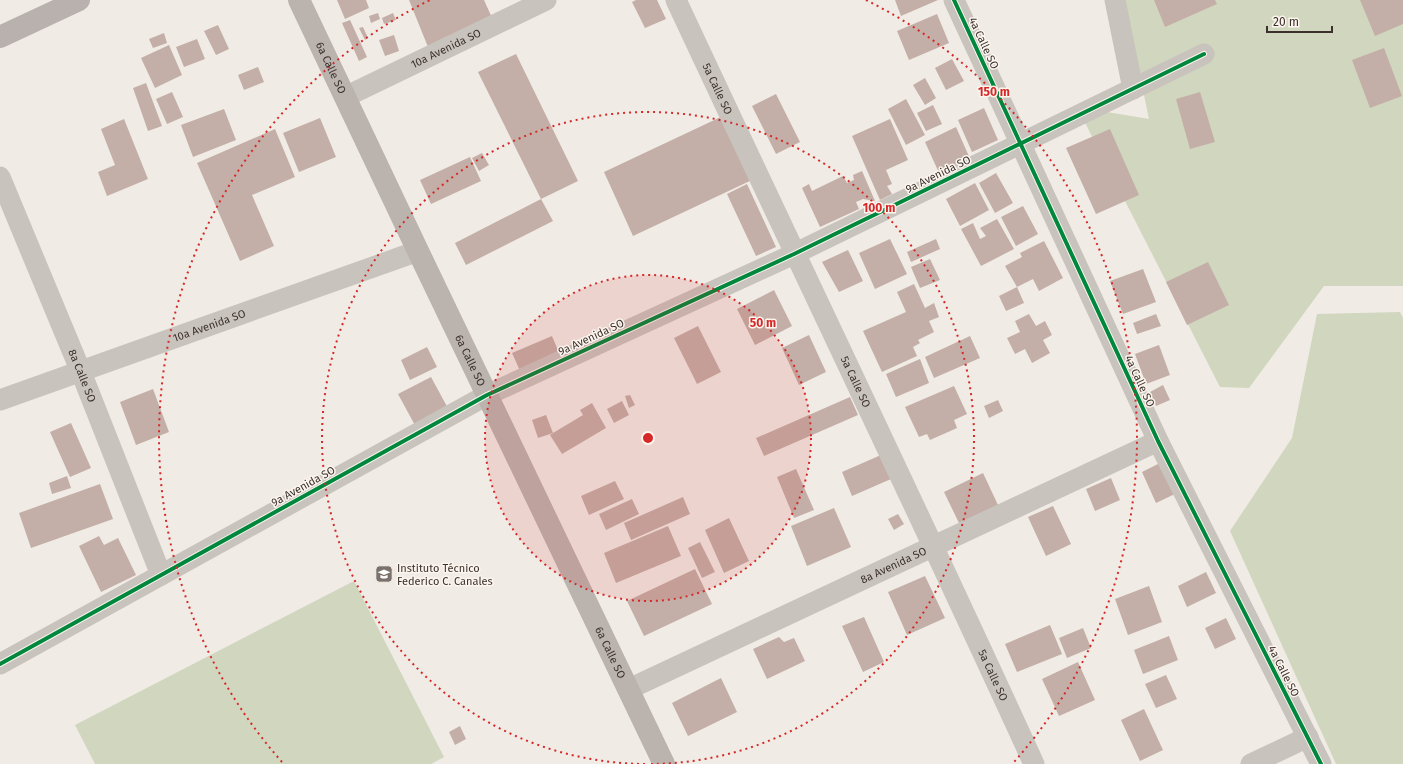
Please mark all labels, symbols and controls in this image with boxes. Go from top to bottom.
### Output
scale bar [1267,8,1332,34]
street label: 4a Calle SO [966,15,1001,71]
text: 20 m [1273,15,1299,29]
street label: 10a Avenida SO [409,26,483,71]
street label: 6a Calle SO [313,40,348,96]
street label: 5a Calle SO [699,61,735,117]
text: 150 m [978,85,1010,99]
street label: 9a Avenida SO [904,153,973,196]
text: 100 m [863,201,895,215]
street label: 10a Avenida SO [171,307,247,345]
text: 50 m [750,316,776,330]
street label: 9a Avenida SO [556,317,626,358]
street label: 6a Calle SO [452,333,488,388]
street label: 8a Calle SO [65,347,98,404]
street label: 4a Calle SO [1122,353,1157,409]
street label: 5a Calle SO [838,354,873,410]
centre of rings [641,431,655,445]
street label: 9a Avenida SO [269,464,337,509]
street label: 8a Avenida SO [859,544,929,587]
place label: Instituto Técnico Federico C. Canales [397,562,493,588]
school or university icon: Instituto Técnico Federico C. Canales [374,564,394,584]
street label: 6a Calle SO [592,625,628,681]
street label: 4a Calle SO [1265,644,1302,699]
street label: 5a Calle SO [975,648,1010,703]

